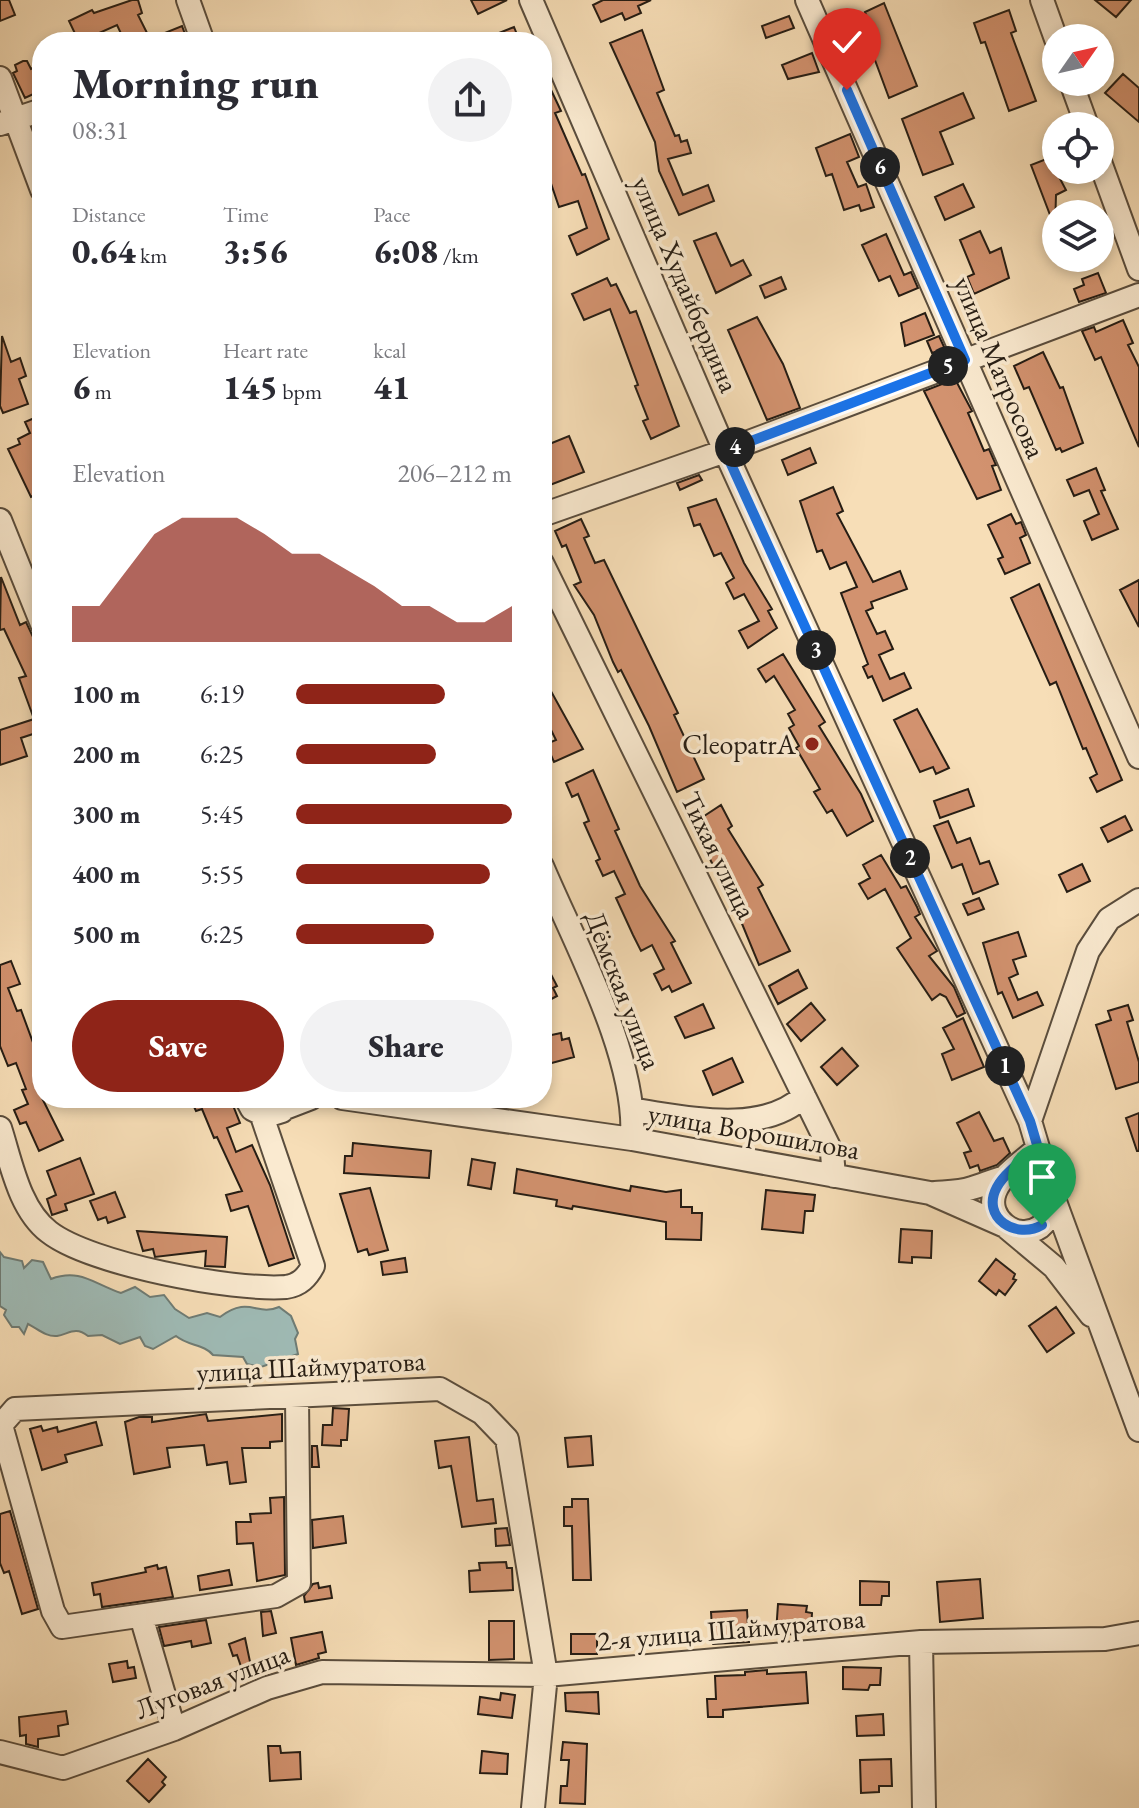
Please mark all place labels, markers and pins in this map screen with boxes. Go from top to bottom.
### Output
pin [813,8,881,90]
pin: 6 [860,147,900,187]
pin: 5 [928,346,968,386]
pin: 4 [715,427,755,467]
pin: 3 [796,630,836,670]
place label: CleopatrA [682,726,797,762]
marker: CleopatrA [803,735,821,753]
pin: 2 [890,838,930,878]
pin: 1 [985,1046,1025,1086]
pin [1008,1143,1076,1225]

